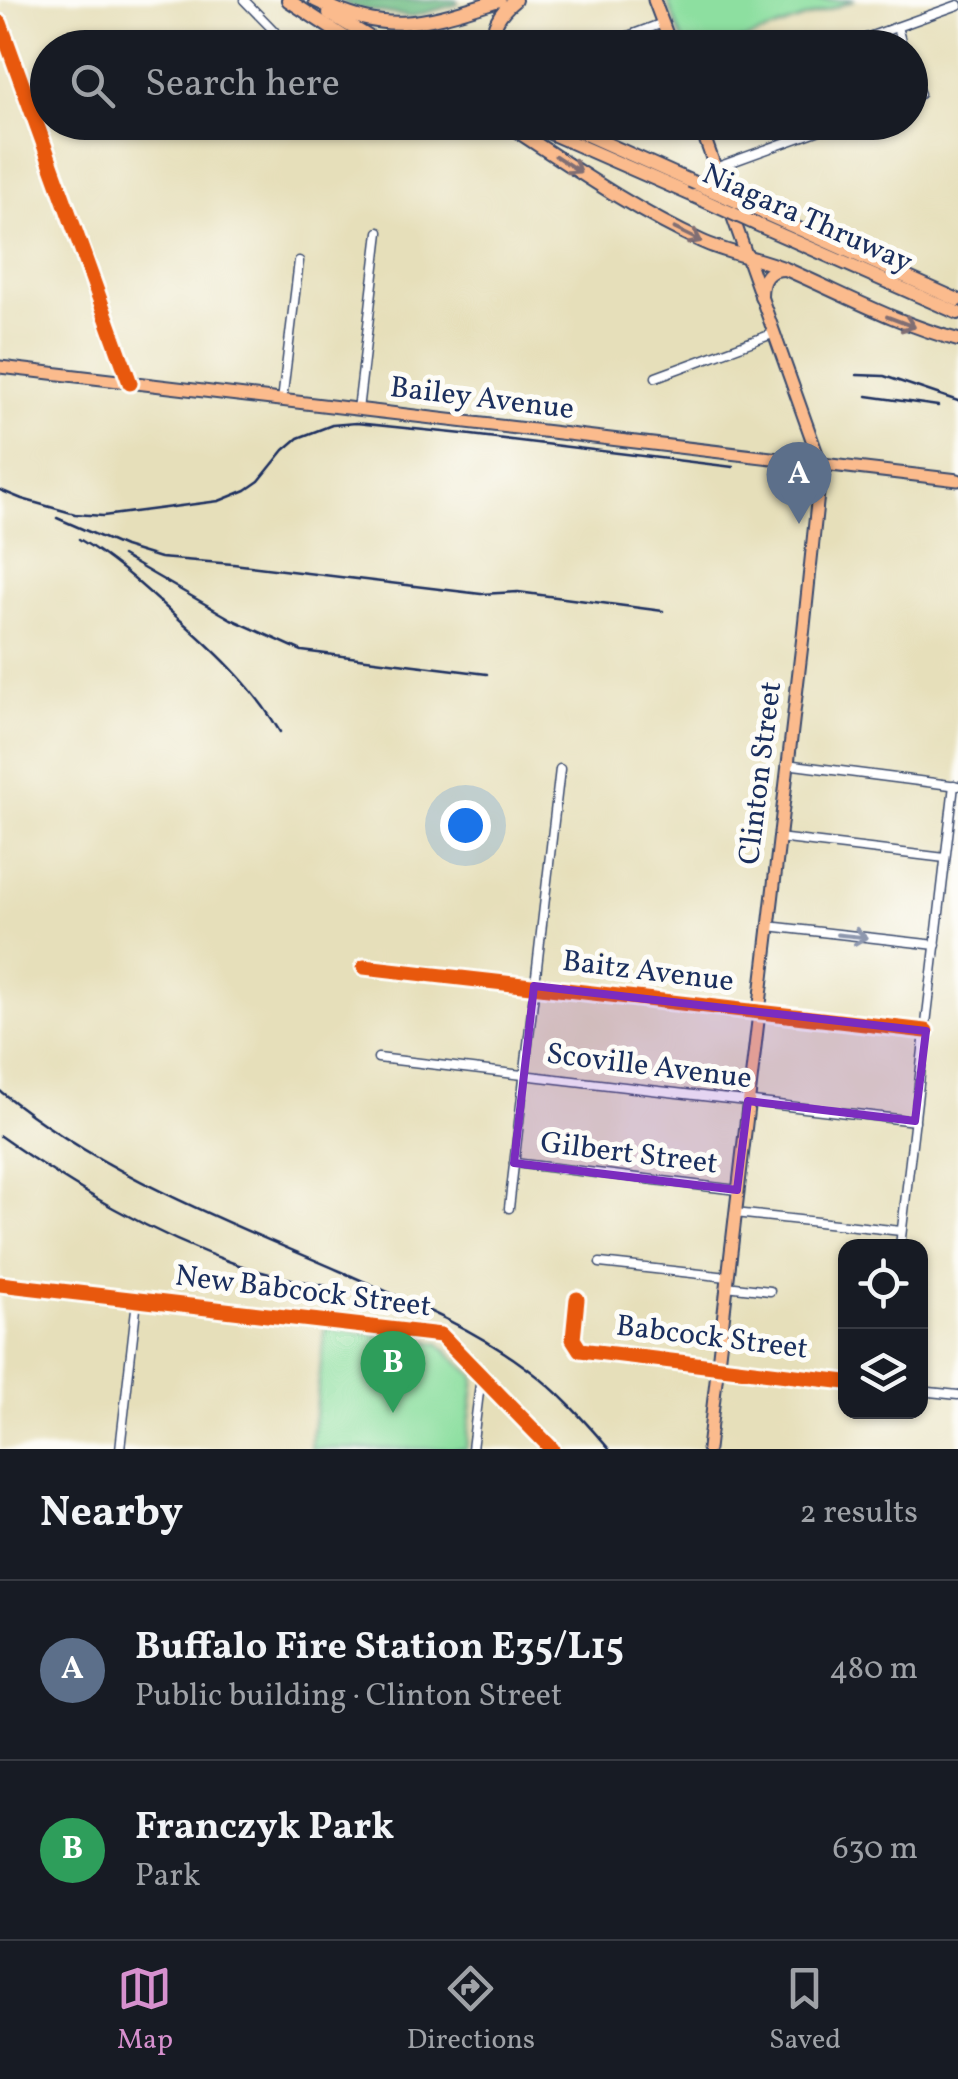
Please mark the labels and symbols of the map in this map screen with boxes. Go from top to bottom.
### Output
one-way arrow [554,154,582,175]
street label: Niagara Thruway [695,154,919,284]
one-way arrow [673,226,702,245]
one-way arrow [885,314,916,332]
street label: Bailey Avenue [388,367,576,431]
pin: A [766,442,832,524]
street label: Clinton Street [729,679,793,867]
your location [440,800,491,851]
one-way arrow [835,927,867,946]
street label: Baitz Avenue [560,941,736,1003]
street label: Scoville Avenue [544,1034,754,1100]
street label: Gilbert Street [538,1122,720,1186]
street label: New Babcock Street [173,1255,433,1329]
street label: Babcock Street [614,1305,810,1371]
pin: B [360,1330,426,1413]

